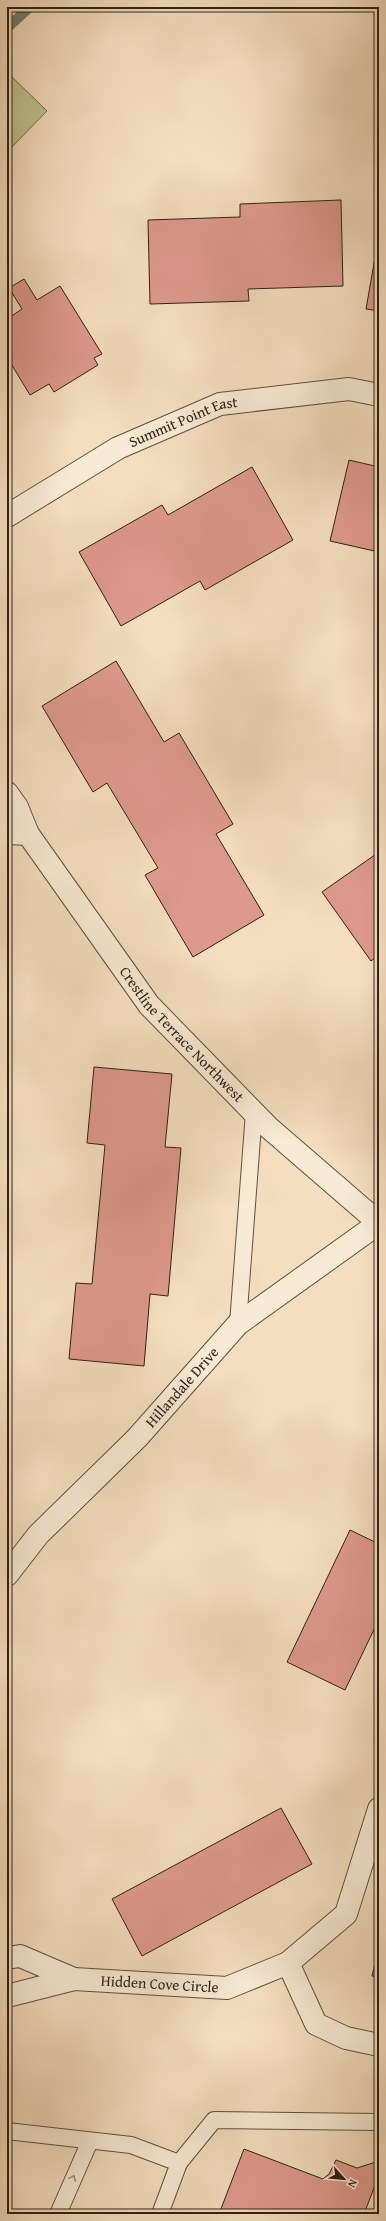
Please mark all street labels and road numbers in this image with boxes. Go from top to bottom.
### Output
street label: Summit Point East [126,391,239,452]
street label: Crestline Terrace Northwest [115,962,250,1107]
street label: Hillandale Drive [140,1342,223,1432]
street label: Hidden Cove Circle [100,1970,219,1997]

